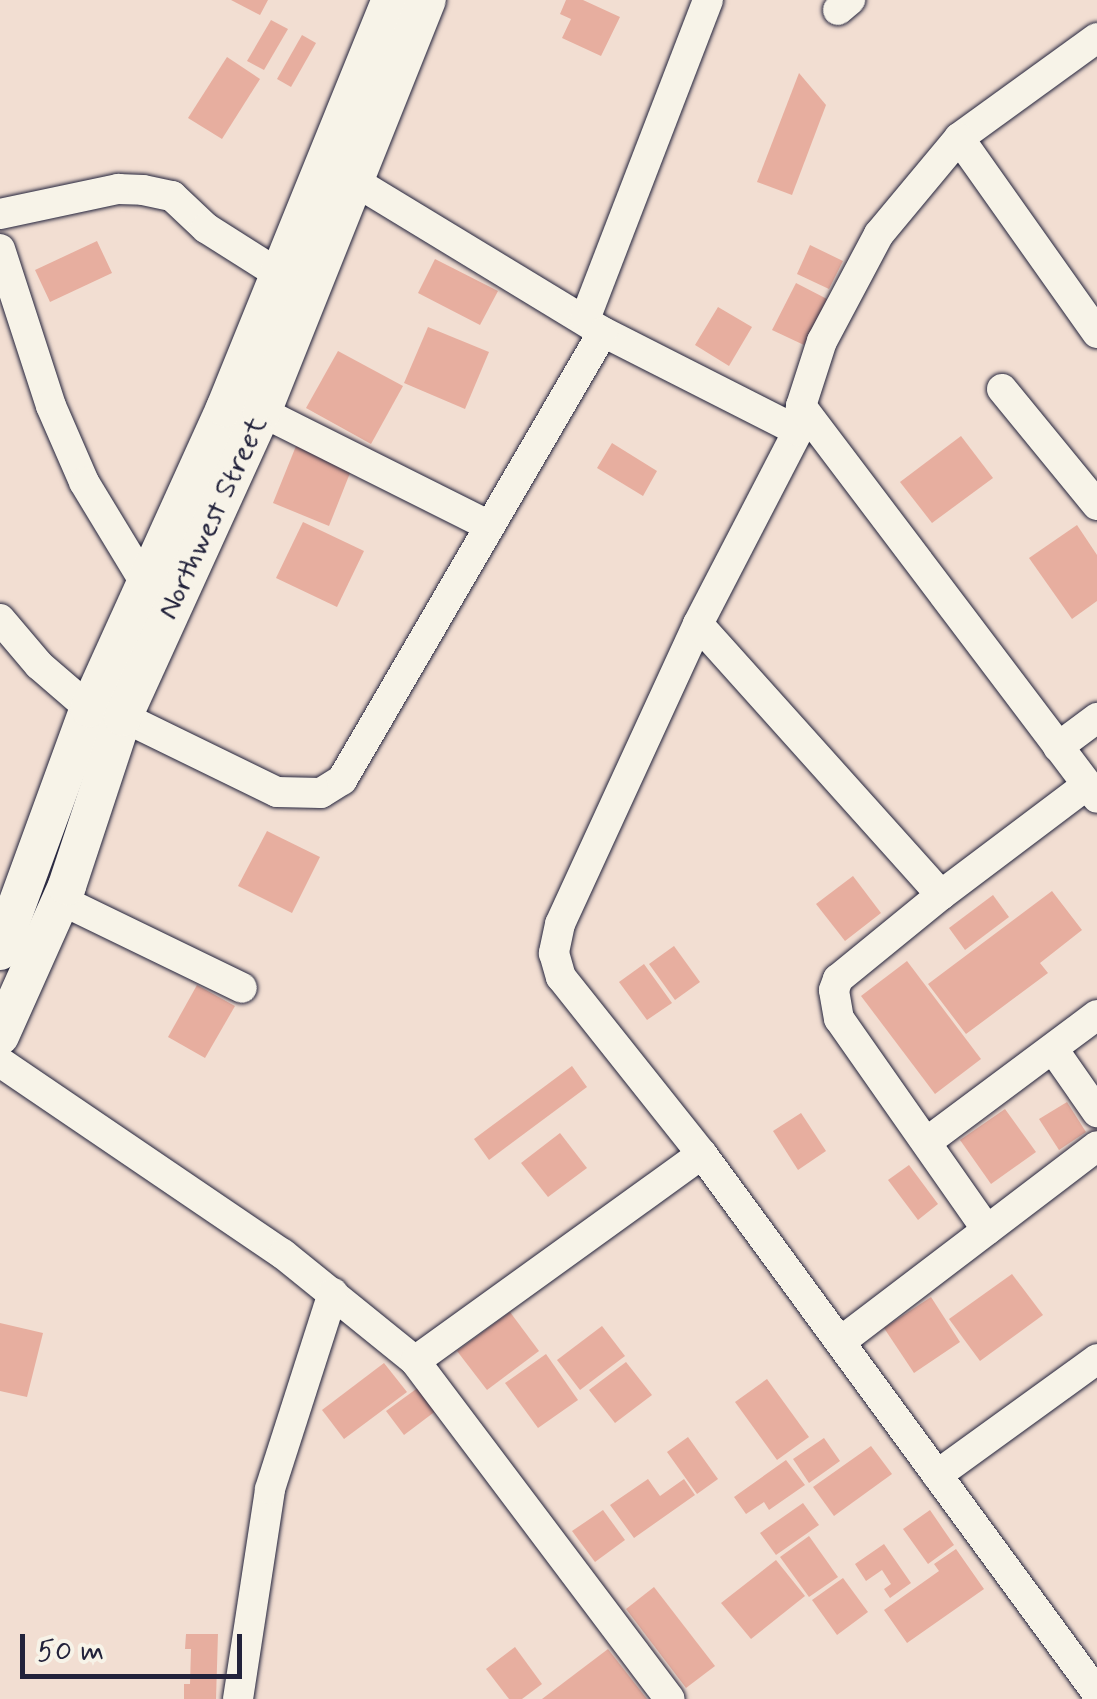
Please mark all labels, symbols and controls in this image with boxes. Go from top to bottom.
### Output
street label: Northwest Street [150,411,276,625]
scale bar [25,1614,248,1676]
text: 50 m [37,1632,104,1671]

